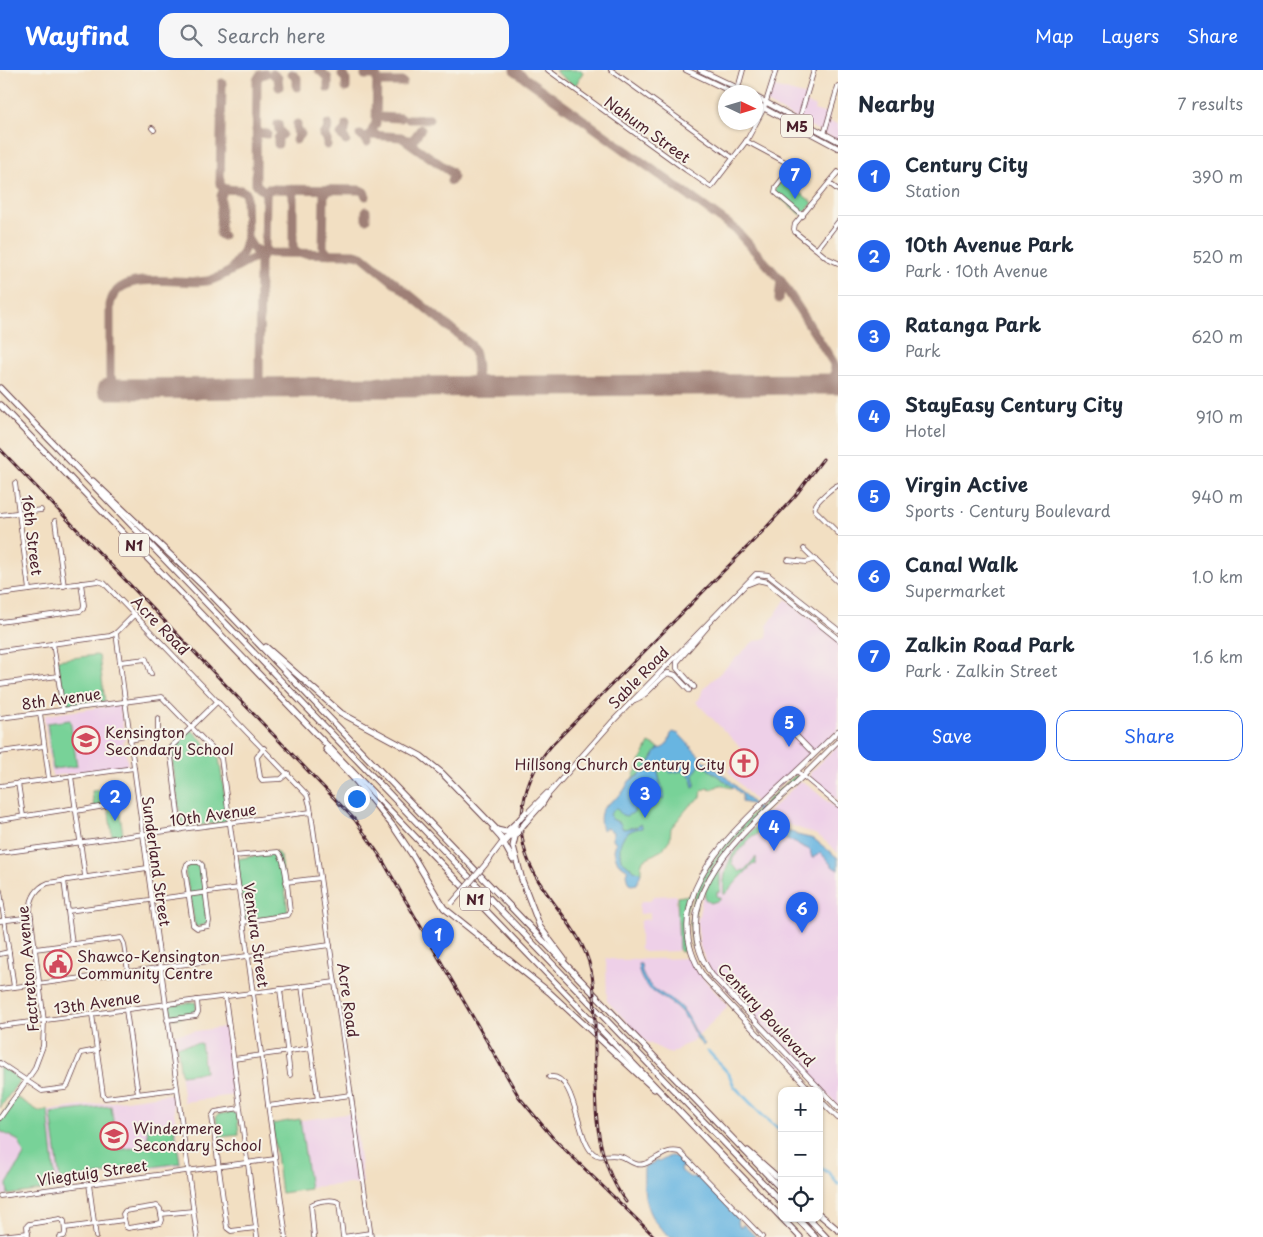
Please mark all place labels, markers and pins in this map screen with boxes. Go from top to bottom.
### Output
pin: 7 [779,158,811,199]
pin: 5 [773,706,805,747]
place label: Kensington Secondary School [105,720,234,760]
school or university icon: Kensington Secondary School [71,725,101,755]
church icon: Hillsong Church Century City [729,748,759,778]
place label: Hillsong Church Century City [515,752,725,775]
pin: 3 [629,777,661,818]
pin: 2 [99,780,131,821]
pin: 4 [758,810,790,851]
pin: 6 [786,892,818,933]
pin: 1 [422,918,454,959]
place label: Shawco-Kensington Community Centre [77,944,220,984]
public building icon: Shawco-Kensington Community Centre [43,949,73,979]
place label: Windermere Secondary School [133,1116,262,1156]
school or university icon: Windermere Secondary School [99,1121,129,1151]

